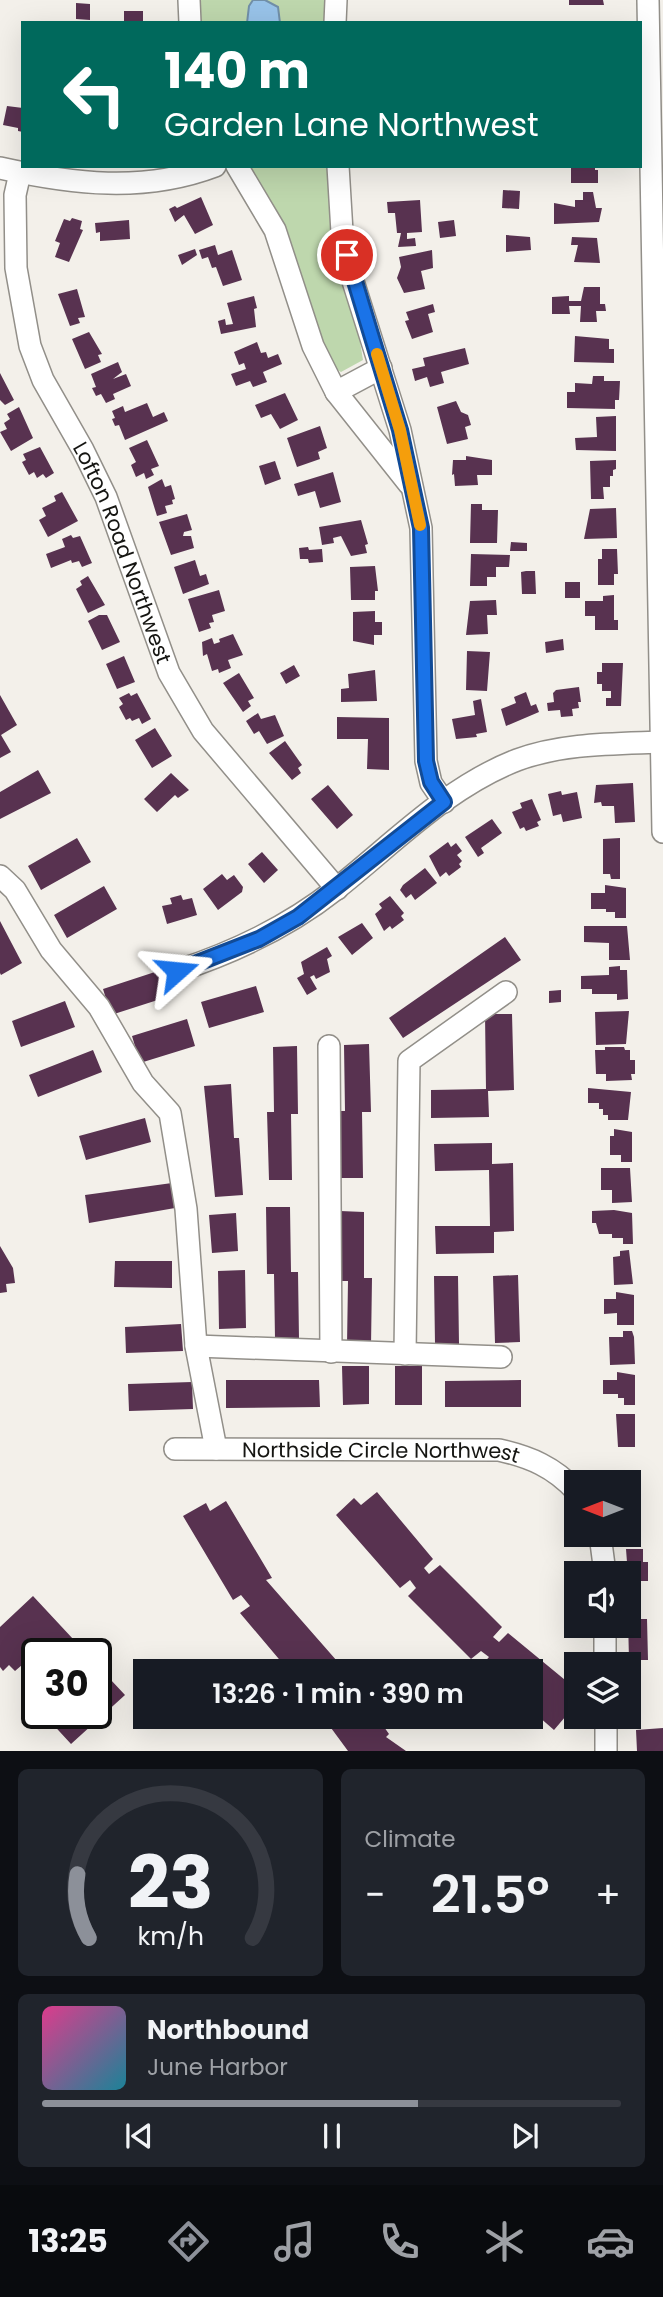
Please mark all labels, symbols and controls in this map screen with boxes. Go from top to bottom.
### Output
text: 140 m [164,37,310,105]
icon: left [49,49,140,140]
text: Garden Lane Northwest [164,102,539,147]
pin [317,225,377,285]
icon: arrive [328,236,366,274]
street label: Lofton Road Northwest [67,436,179,667]
position arrow [140,934,214,1008]
street label: Northside Circle Northwest [242,1435,524,1469]
north arrow [564,1470,640,1547]
map controls [564,1470,641,1729]
button: sound [564,1561,641,1638]
speed limit sign: 30 [21,1638,112,1729]
button: layers [564,1652,641,1729]
text: 13:26 · 1 min · 390 m [212,1676,464,1712]
text: Climate [365,1823,455,1855]
text: 23 [127,1833,213,1934]
text: 21.5° [431,1858,550,1931]
text: − [365,1868,385,1921]
text: + [595,1868,621,1921]
text: km/h [137,1919,204,1954]
text: Northbound [147,2012,309,2048]
text: June Harbor [147,2051,288,2083]
icon: previous [120,2117,158,2155]
icon: pause [313,2117,351,2155]
icon: next [506,2117,544,2155]
icon: directions [164,2217,213,2266]
icon: music [270,2217,319,2266]
icon: phone [375,2217,424,2266]
icon: climate [480,2217,529,2266]
icon: car [586,2217,635,2266]
text: 13:25 [28,2218,108,2263]

